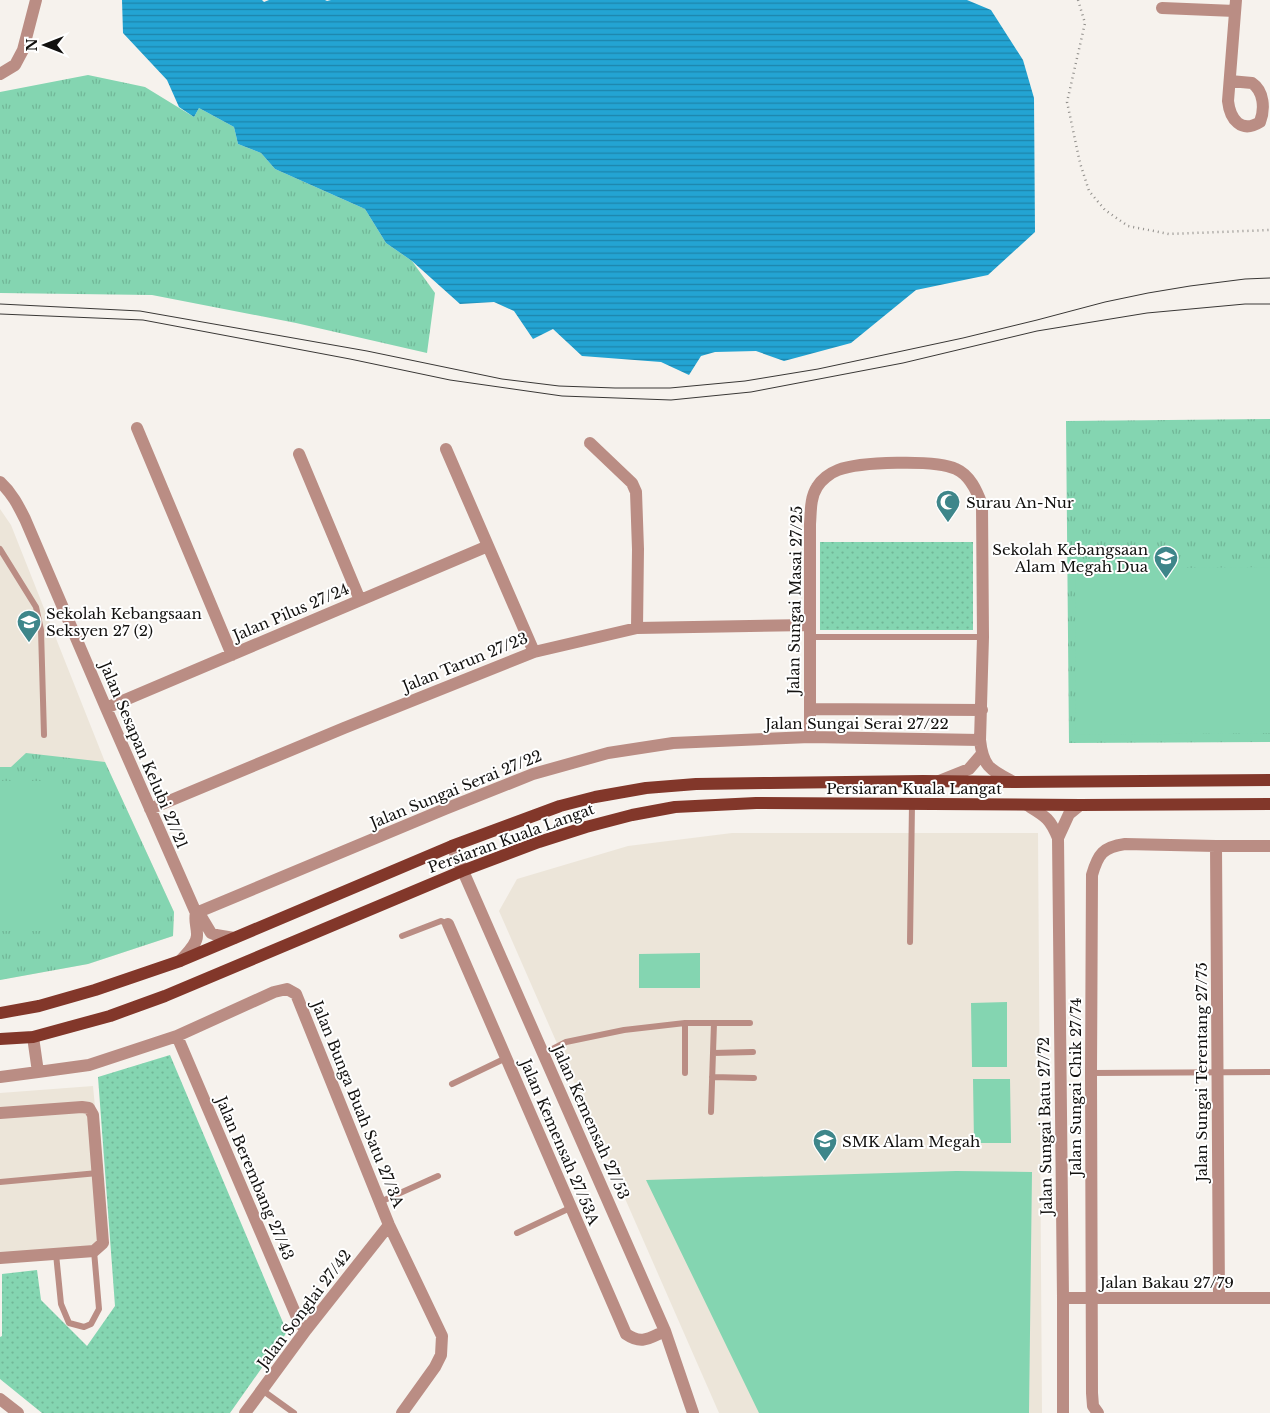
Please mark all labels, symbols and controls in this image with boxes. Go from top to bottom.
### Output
north arrow [20,20,70,70]
text: N [23,38,41,52]
mosque icon: Surau An-Nur [935,489,961,523]
place label: Surau An-Nur [966,493,1075,512]
street label: Jalan Sungai Masai 27/25 [784,506,806,696]
place label: Sekolah Kebangsaan Alam Megah Dua [992,540,1149,576]
school or university icon: Sekolah Kebangsaan Alam Megah Dua [1153,545,1179,579]
street label: Jalan Pilus 27/24 [228,579,352,646]
place label: Sekolah Kebangsaan Seksyen 27 (2) [46,604,202,640]
school or university icon: Sekolah Kebangsaan Seksyen 27 (2) [16,609,42,643]
street label: Jalan Tarun 27/23 [398,628,530,697]
street label: Jalan Sesapan Kelubi 27/21 [95,657,192,851]
street label: Jalan Sungai Serai 27/22 [763,714,949,733]
street label: Jalan Sungai Serai 27/22 [366,746,545,833]
street label: Persiaran Kuala Langat [826,779,1002,798]
street label: Persiaran Kuala Langat [425,799,597,877]
street label: Jalan Sungai Terentang 27/75 [1192,962,1211,1184]
street label: Jalan Bunga Buah Satu 27/3A [307,996,408,1211]
street label: Jalan Sungai Chik 27/74 [1066,998,1085,1178]
street label: Jalan Sungai Batu 27/72 [1034,1037,1056,1217]
street label: Jalan Kemensah 27/53 [548,1040,634,1202]
street label: Jalan Kemensah 27/53A [516,1054,604,1228]
street label: Jalan Berembang 27/43 [211,1091,298,1263]
school or university icon: SMK Alam Megah [812,1128,838,1162]
place label: SMK Alam Megah [842,1132,980,1151]
street label: Jalan Songlai 27/42 [252,1246,355,1374]
street label: Jalan Bakau 27/79 [1098,1273,1234,1292]

